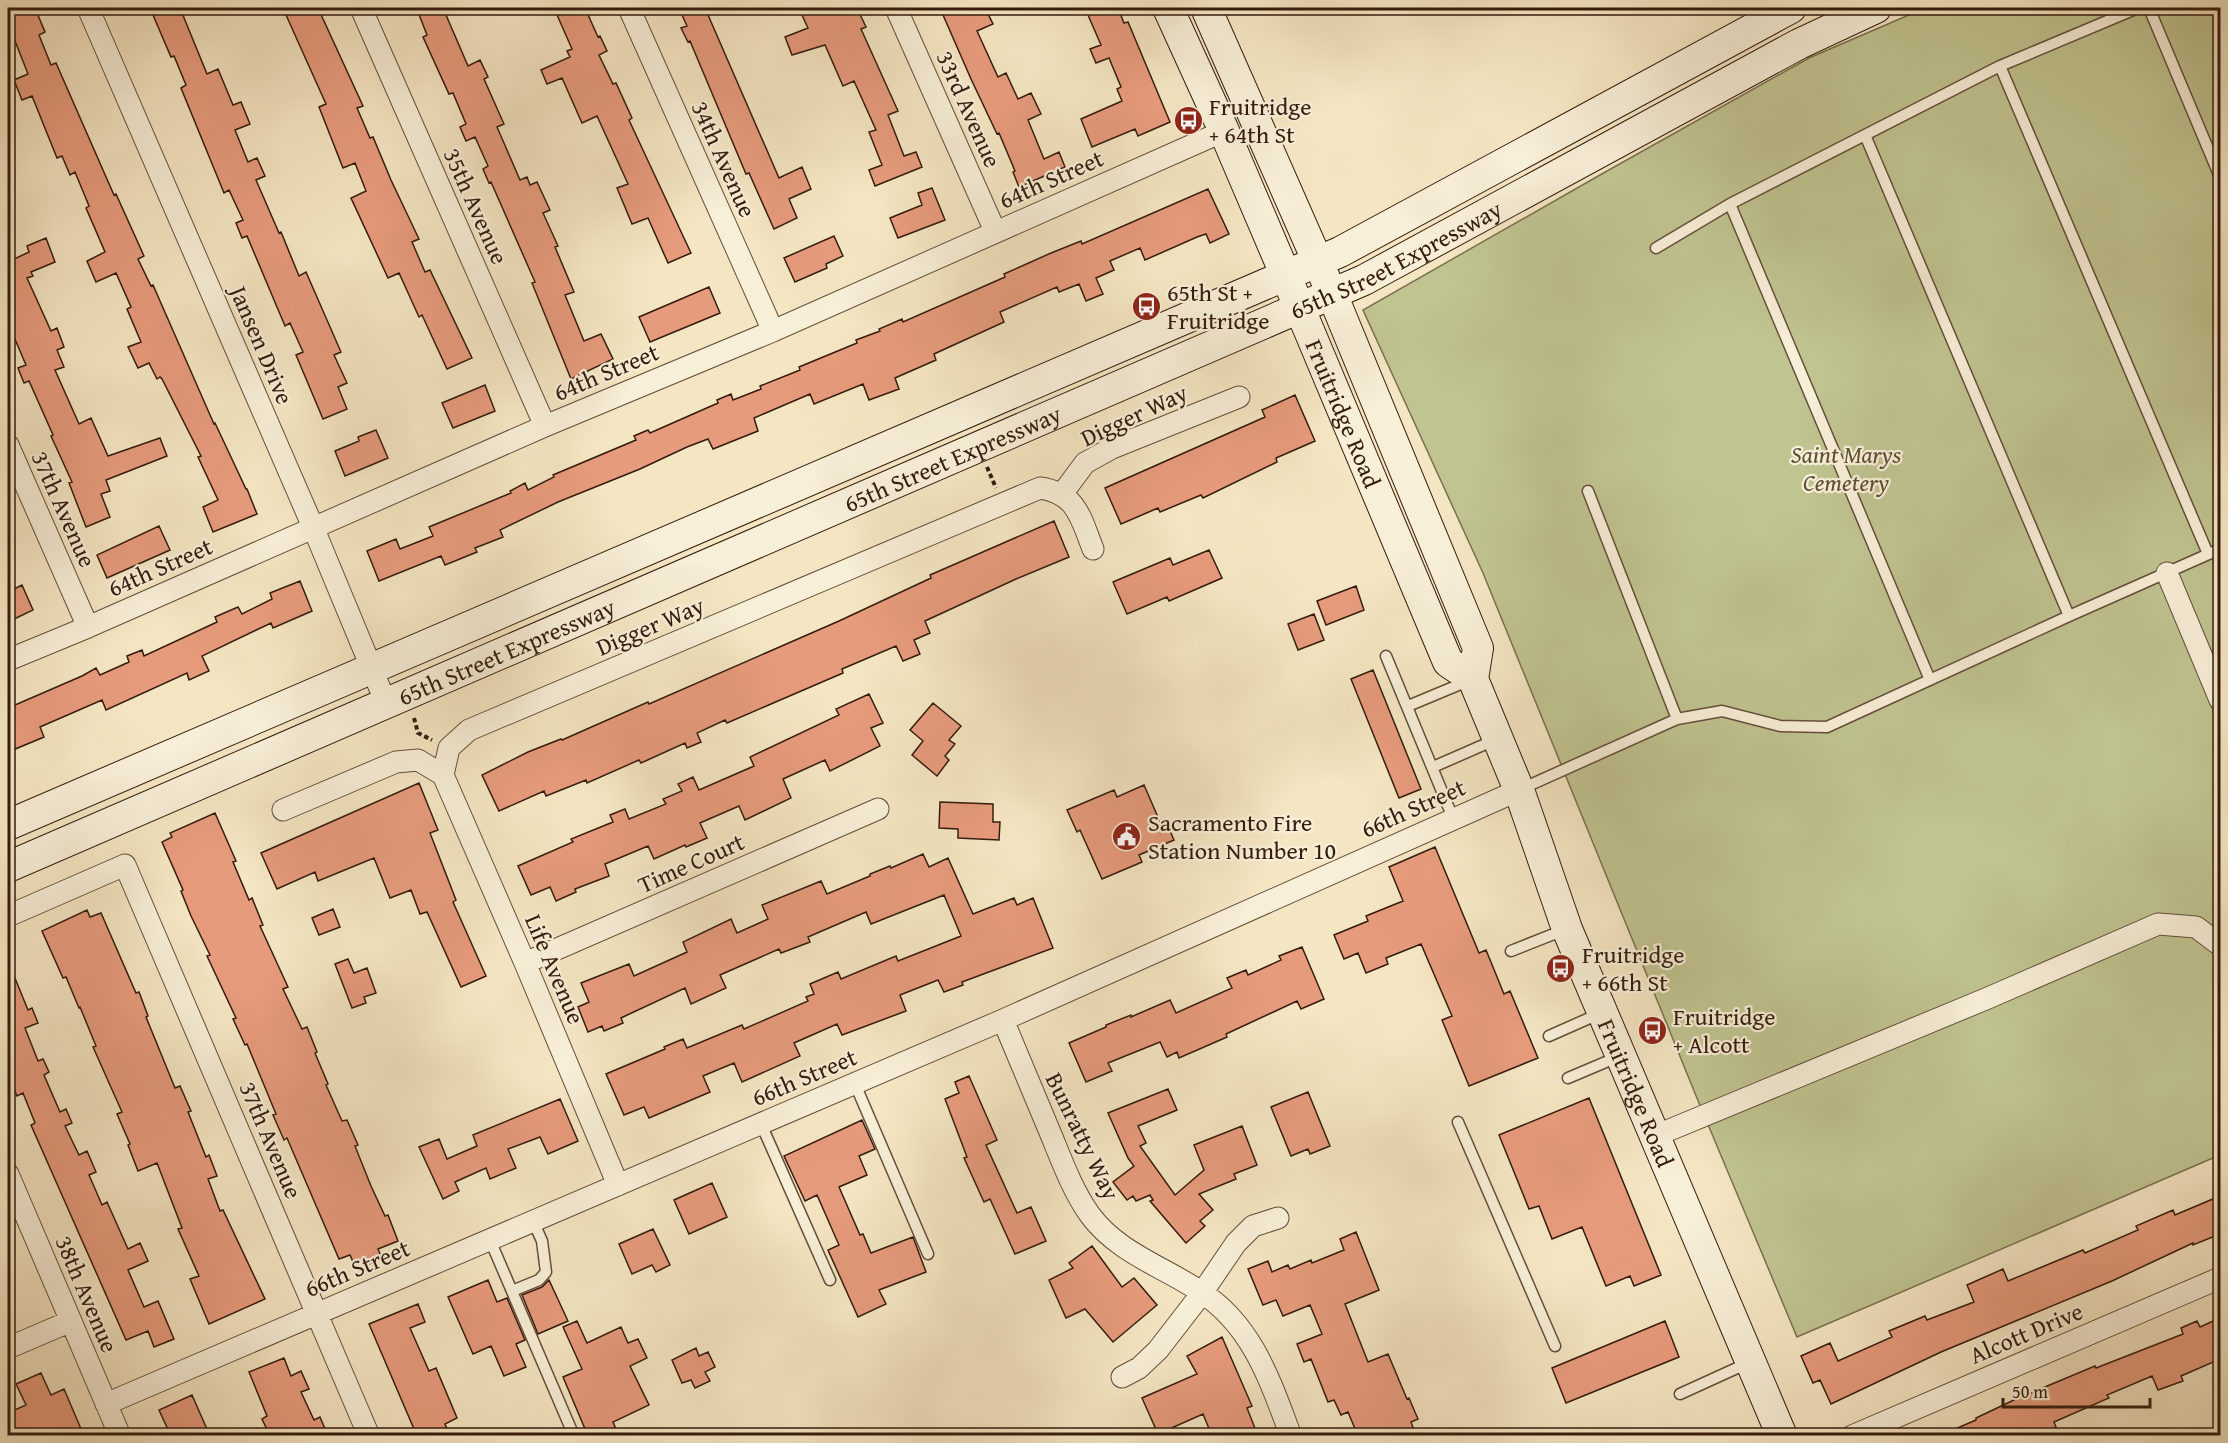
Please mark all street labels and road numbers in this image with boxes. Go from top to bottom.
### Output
street label: 33rd Avenue [928,45,1010,173]
street label: 34th Avenue [683,95,765,223]
street label: 64th Street [993,140,1109,218]
street label: 35th Avenue [435,142,517,270]
street label: 65th Street Expressway [1284,191,1508,328]
street label: Jansen Drive [220,278,303,410]
street label: 64th Street [548,334,664,410]
street label: Fruitridge Road [1297,334,1391,493]
street label: Digger Way [1075,375,1193,455]
street label: 65th Street Expressway [838,396,1067,521]
street label: 37th Avenue [23,445,105,573]
street label: 64th Street [102,528,218,606]
street label: Digger Way [591,588,710,664]
street label: 65th Street Expressway [392,589,621,714]
street label: 66th Street [1355,769,1471,847]
street label: Time Court [632,824,750,902]
street label: Life Avenue [516,909,594,1029]
street label: Fruitridge Road [1590,1013,1684,1173]
street label: 66th Street [746,1039,862,1115]
street label: Bunratty Way [1037,1066,1129,1206]
street label: 37th Avenue [231,1076,311,1204]
street label: 38th Avenue [47,1230,127,1358]
street label: 66th Street [299,1230,415,1306]
street label: Alcott Drive [1964,1293,2088,1373]

